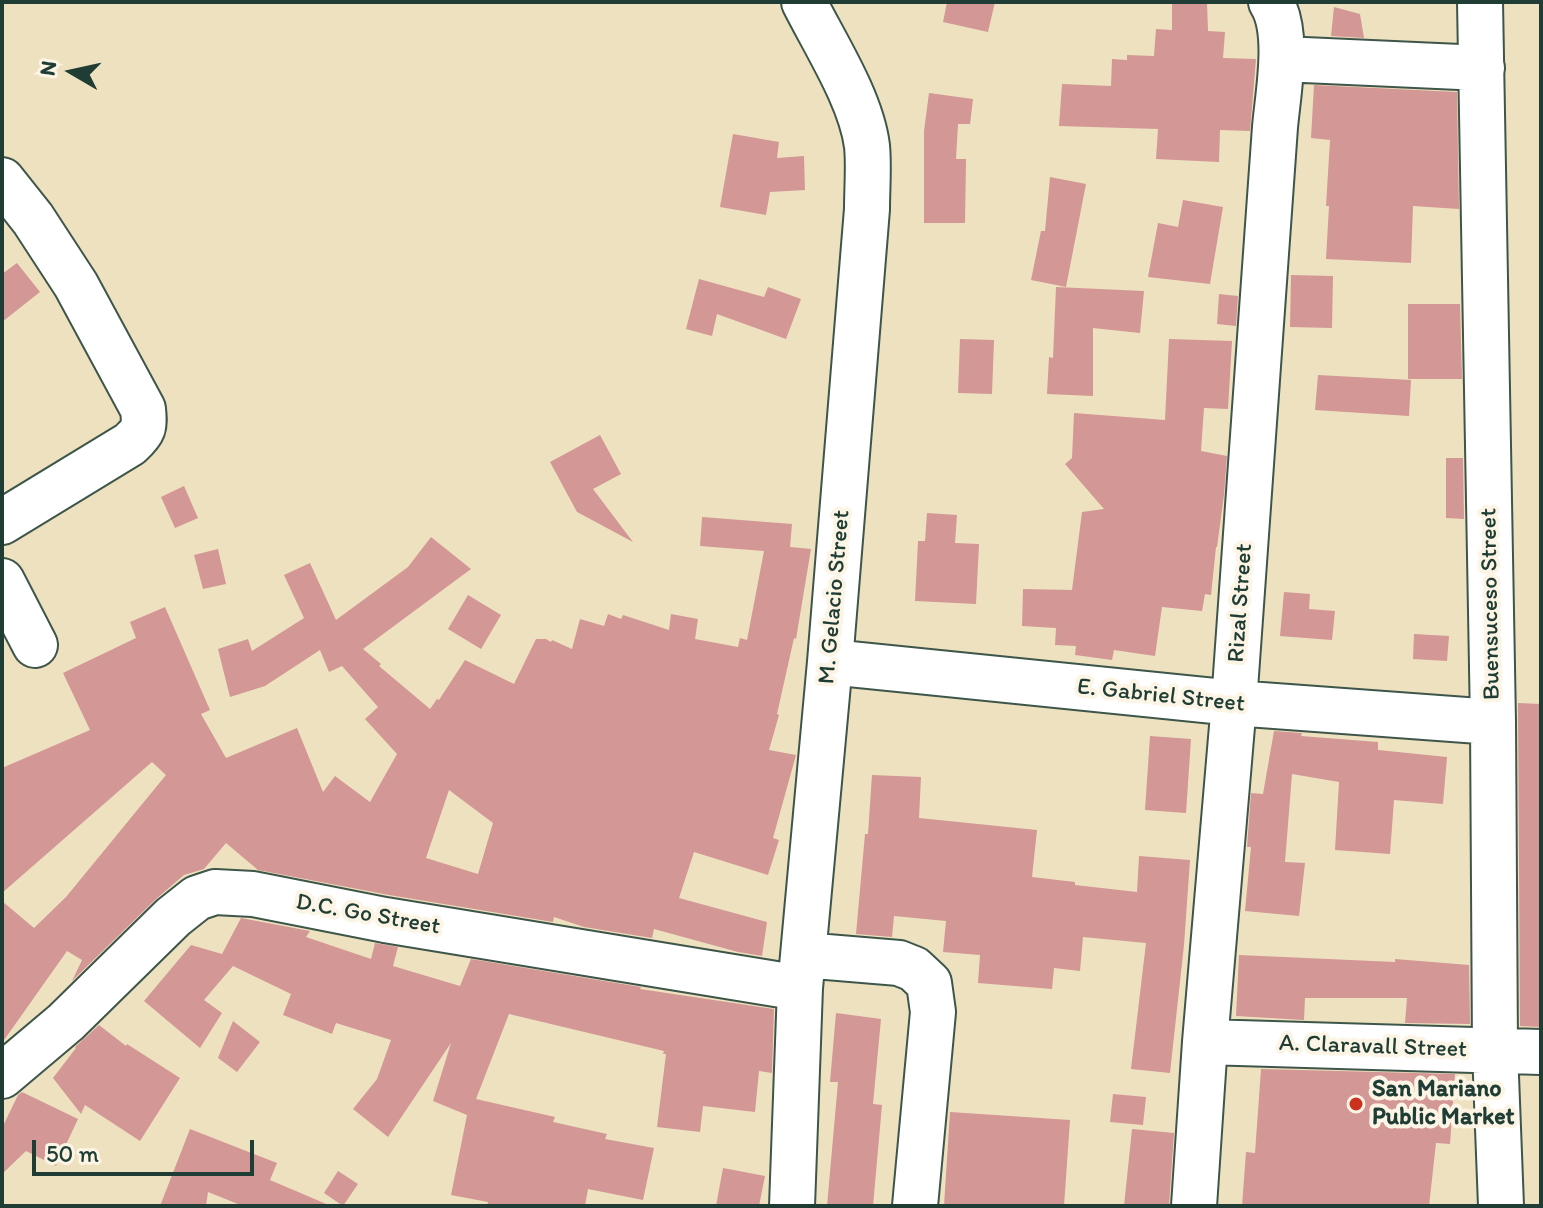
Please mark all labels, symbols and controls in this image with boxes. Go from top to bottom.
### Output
north arrow [32,32,112,112]
text: N [33,59,62,78]
street label: Buensuceso Street [1475,508,1507,700]
street label: M. Gelacio Street [813,509,857,685]
street label: Rizal Street [1222,543,1260,663]
street label: E. Gabriel Street [1076,673,1246,719]
street label: D.C. Go Street [294,888,442,942]
street label: A. Claravall Street [1278,1029,1468,1065]
place label: San Mariano Public Market [1372,1076,1515,1132]
marker: San Mariano Public Market [1347,1095,1365,1113]
scale bar [36,1124,258,1174]
text: 50 m [46,1139,99,1168]

